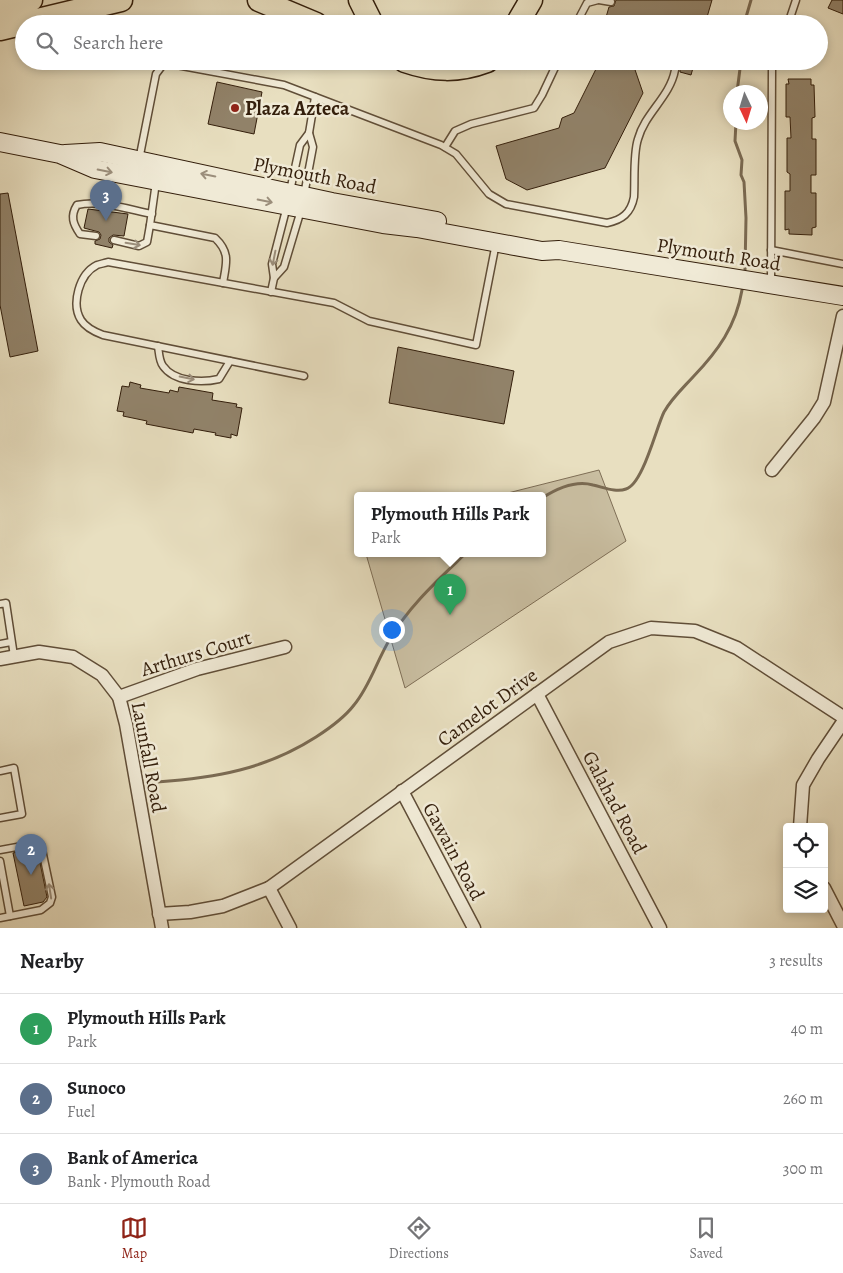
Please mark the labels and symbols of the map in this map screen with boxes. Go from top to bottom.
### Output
north arrow [723,85,768,130]
place label: Plaza Azteca [245,95,350,122]
marker: Plaza Azteca [229,102,241,114]
street label: Plymouth Road [251,150,379,201]
one-way arrow [97,167,113,176]
one-way arrow [200,170,216,179]
pin: 3 [90,180,122,221]
one-way arrow [257,196,273,206]
street label: Plymouth Road [655,231,783,278]
one-way arrow [124,239,140,249]
one-way arrow [269,250,279,266]
one-way arrow [178,374,194,384]
pin: 1 [434,574,466,615]
your location [379,617,405,643]
street label: Arthurs Court [137,624,255,683]
street label: Camelot Drive [432,662,543,753]
street label: Launfall Road [125,699,173,815]
street label: Galahad Road [576,746,653,859]
street label: Gawain Road [416,797,491,905]
pin: 2 [15,834,47,875]
one-way arrow [44,883,54,899]

